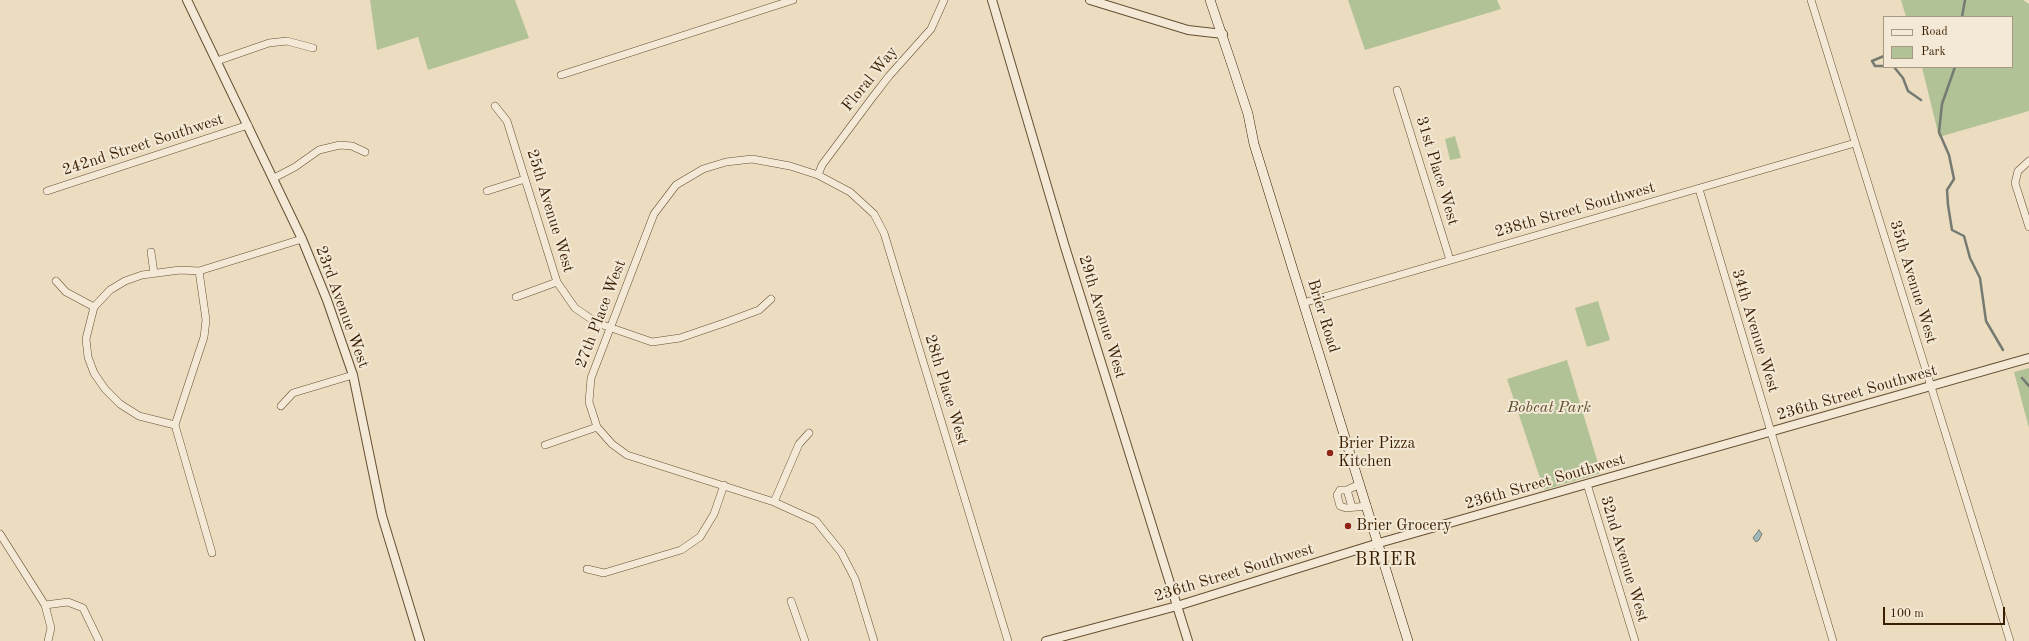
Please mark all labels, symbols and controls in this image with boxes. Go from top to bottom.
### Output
legend [1883,16,2013,68]
text: Road [1921,26,1948,38]
street label: Floral Way [838,43,902,115]
text: Park [1921,46,1946,58]
street label: 242nd Street Southwest [60,110,226,180]
street label: 31st Place West [1411,114,1463,228]
street label: 25th Avenue West [522,147,578,275]
street label: 238th Street Southwest [1493,178,1657,242]
street label: 35th Avenue West [1885,218,1941,346]
street label: 23rd Avenue West [311,243,373,371]
street label: 29th Avenue West [1074,253,1130,381]
street label: 27th Place West [571,257,631,371]
street label: 34th Avenue West [1727,267,1783,395]
street label: Brier Road [1303,277,1343,355]
street label: 28th Place West [920,332,972,448]
street label: 236th Street Southwest [1775,361,1939,425]
park label: Bobcat Park [1507,398,1591,418]
place label: Brier Pizza Kitchen [1338,434,1416,472]
marker: Brier Pizza Kitchen [1325,448,1335,458]
street label: 236th Street Southwest [1463,450,1627,514]
street label: 32nd Avenue West [1596,494,1652,624]
place label: Brier Grocery [1356,516,1452,536]
marker: Brier Grocery [1343,521,1353,531]
street label: 236th Street Southwest [1152,540,1316,606]
district label: BRIER [1355,549,1417,571]
scale bar [1885,599,2007,625]
text: 100 m [1890,608,1924,620]

